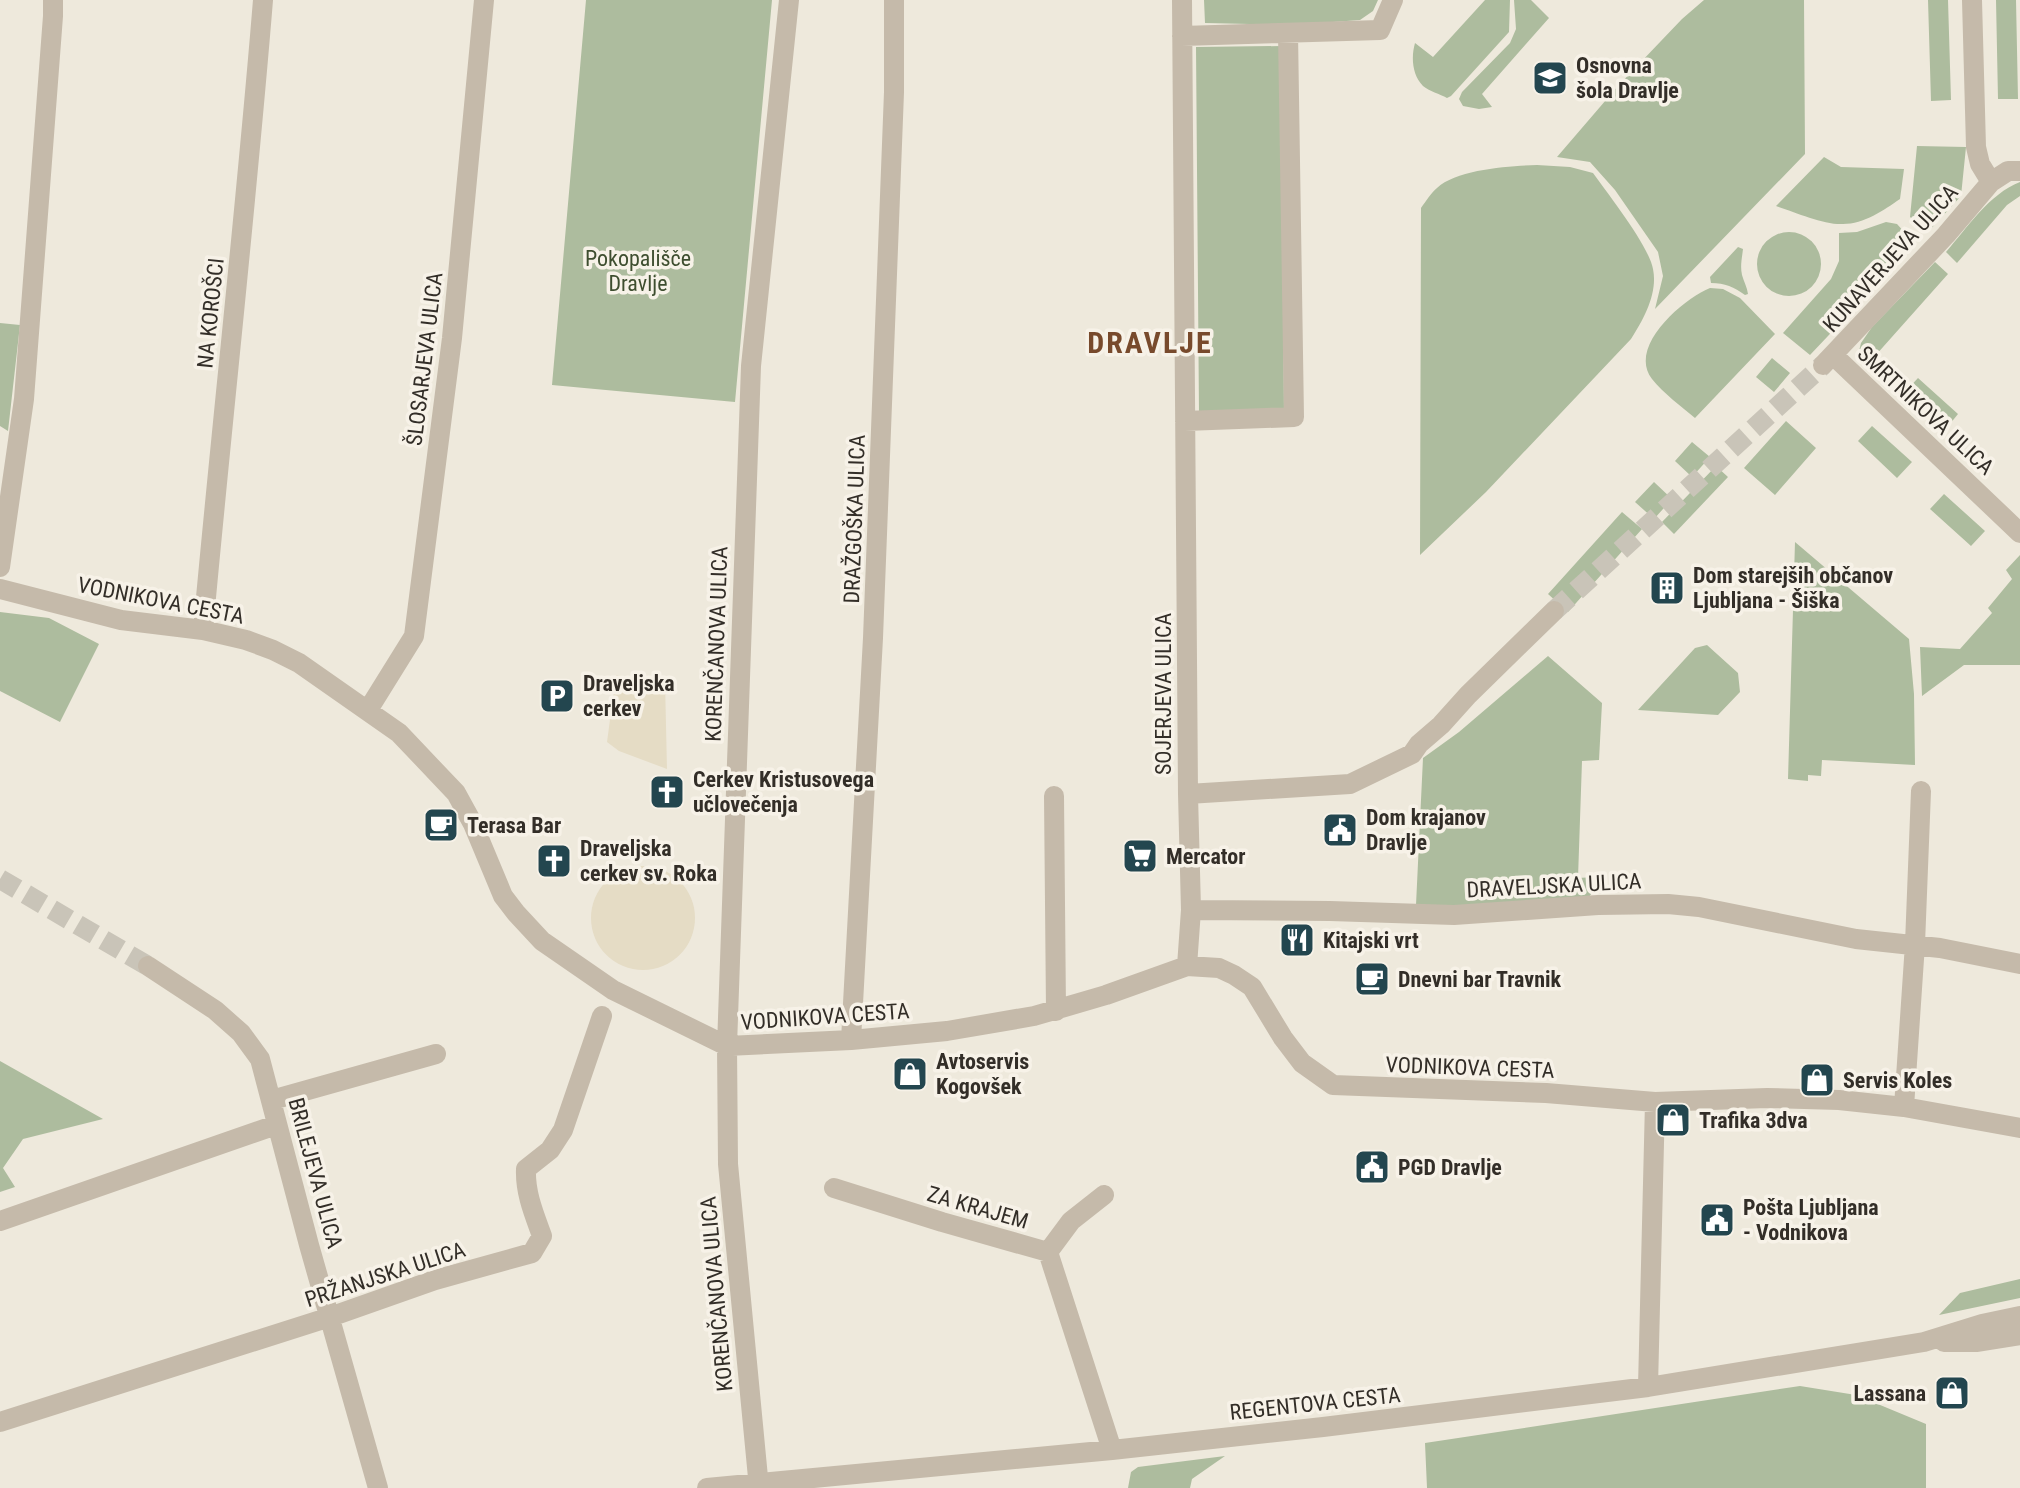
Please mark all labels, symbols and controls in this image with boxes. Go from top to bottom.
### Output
place label: Osnovna šola Dravlje [1576,53,1679,103]
school or university icon: Osnovna šola Dravlje [1531,59,1569,97]
street label: KUNAVERJEVA ULICA [1818,179,1963,337]
park label: Pokopališče Dravlje [585,246,691,296]
street label: NA KOROŠCI [192,257,229,369]
street label: ŠLOSARJEVA ULICA [401,271,448,447]
district label: DRAVLJE [1087,325,1213,360]
street label: SMRTNIKOVA ULICA [1852,341,1999,480]
street label: DRAŽGOŠKA ULICA [839,434,870,604]
street label: KORENČANOVA ULICA [700,545,732,742]
place label: Dom starejših občanov Ljubljana - Šiška [1693,563,1893,613]
building icon: Dom starejših občanov Ljubljana - Šiška [1648,569,1686,607]
street label: VODNIKOVA CESTA [76,572,247,629]
street label: SOJERJEVA ULICA [1151,613,1176,775]
place label: Draveljska cerkev [583,671,675,721]
parking icon: Draveljska cerkev [538,677,576,715]
place label: Cerkev Kristusovega učlovečenja [693,767,874,817]
church icon: Cerkev Kristusovega učlovečenja [648,773,686,811]
place label: Dom krajanov Dravlje [1366,805,1486,855]
cafe icon: Terasa Bar [422,806,460,844]
public building icon: Dom krajanov Dravlje [1321,811,1359,849]
place label: Terasa Bar [467,813,561,838]
place label: Draveljska cerkev sv. Roka [580,836,717,886]
supermarket icon: Mercator [1121,837,1159,875]
church icon: Draveljska cerkev sv. Roka [535,842,573,880]
place label: Mercator [1166,844,1245,869]
street label: DRAVELJSKA ULICA [1466,868,1642,903]
restaurant icon: Kitajski vrt [1278,921,1316,959]
place label: Kitajski vrt [1323,928,1419,953]
cafe icon: Dnevni bar Travnik [1353,960,1391,998]
place label: Dnevni bar Travnik [1398,967,1562,992]
street label: VODNIKOVA CESTA [740,998,911,1035]
place label: Avtoservis Kogovšek [936,1049,1029,1099]
street label: VODNIKOVA CESTA [1385,1052,1555,1083]
shop icon: Avtoservis Kogovšek [891,1055,929,1093]
shop icon: Servis Koles [1798,1061,1836,1099]
place label: Servis Koles [1843,1068,1952,1093]
street label: BRILEJEVA ULICA [283,1095,348,1251]
shop icon: Trafika 3dva [1654,1101,1692,1139]
place label: Trafika 3dva [1699,1108,1808,1133]
public building icon: PGD Dravlje [1353,1148,1391,1186]
place label: PGD Dravlje [1398,1155,1502,1180]
street label: ZA KRAJEM [924,1181,1031,1234]
street label: KORENČANOVA ULICA [694,1195,737,1393]
place label: Pošta Ljubljana - Vodnikova [1743,1195,1879,1245]
public building icon: Pošta Ljubljana - Vodnikova [1698,1201,1736,1239]
street label: PRŽANJSKA ULICA [302,1237,469,1312]
shop icon: Lassana [1933,1374,1971,1412]
place label: Lassana [1854,1381,1926,1406]
street label: REGENTOVA CESTA [1229,1382,1402,1425]

